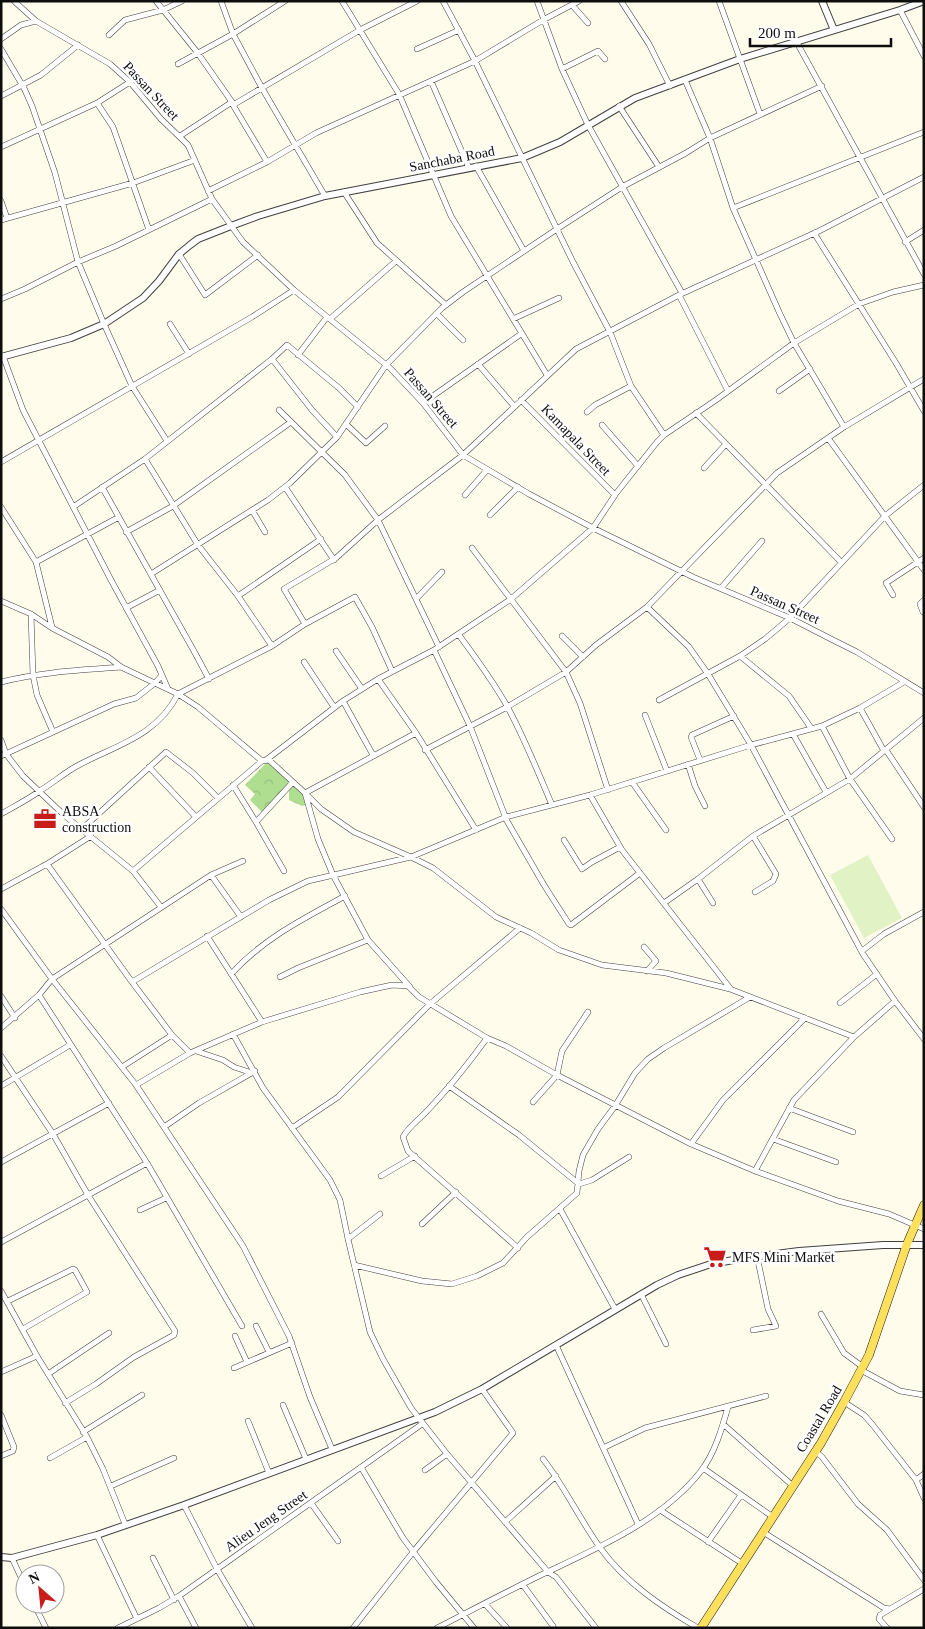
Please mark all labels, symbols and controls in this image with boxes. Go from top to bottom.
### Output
scale bar [750,15,891,47]
text: 200 m [758,25,796,41]
street label: Passan Street [120,59,182,123]
street label: Sanchaba Road [408,143,496,175]
street label: Passan Street [401,365,461,431]
street label: Kamapala Street [538,401,614,479]
street label: Passan Street [748,583,822,627]
place label: ABSA construction [62,804,131,835]
office icon: ABSA construction [32,806,58,832]
supermarket icon: MFS Mini Market [702,1244,728,1270]
place label: MFS Mini Market [732,1250,835,1265]
street label: Coastal Road [793,1383,845,1455]
street label: Alieu Jeng Street [222,1487,310,1555]
north arrow [15,1564,65,1614]
text: N [26,1569,42,1587]

